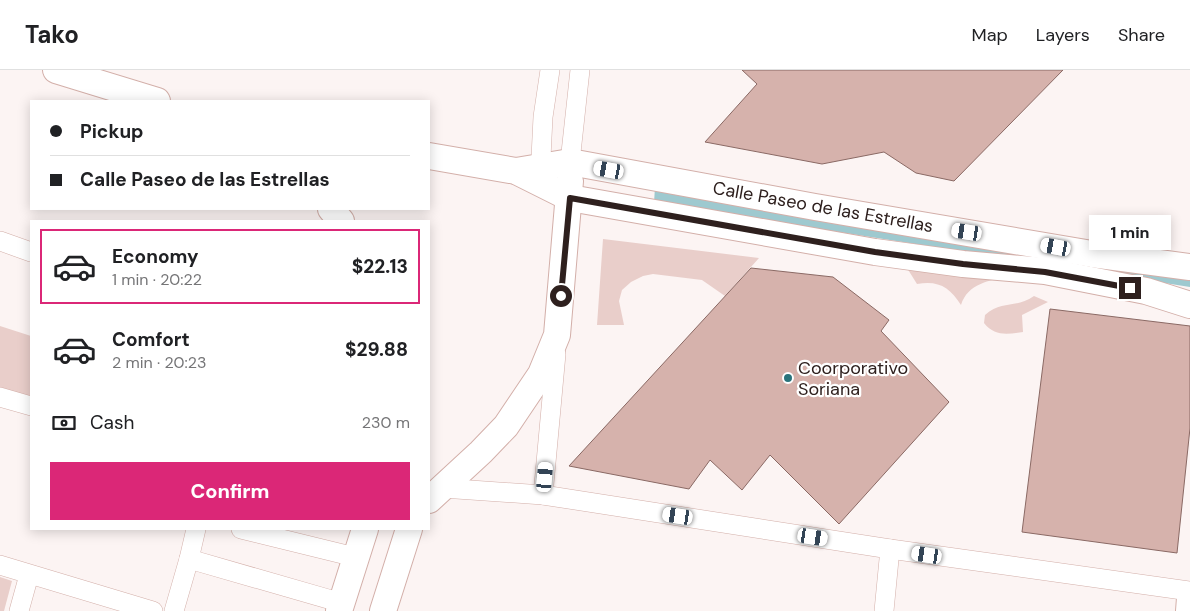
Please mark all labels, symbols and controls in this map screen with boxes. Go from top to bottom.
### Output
text: Tako [25,19,79,50]
text: Map [972,23,1008,47]
text: Layers [1036,23,1090,47]
text: Share [1118,23,1165,47]
text: Pickup [80,119,144,144]
car [592,160,625,180]
text: Calle Paseo de las Estrellas [80,167,330,192]
street label: Calle Paseo de las Estrellas [711,176,935,238]
callout: 1 min [1089,216,1171,250]
car [951,222,982,242]
text: 1 min [1110,222,1150,243]
car [1039,237,1072,257]
icon: car [52,244,97,289]
text: Economy [112,244,199,269]
text: $22.13 [352,254,408,279]
text: 1 min · 20:22 [112,269,202,290]
route end [1119,277,1141,299]
route start [550,285,572,307]
icon: car [52,327,97,372]
text: Comfort [112,327,190,352]
text: $29.88 [345,337,408,362]
text: 2 min · 20:23 [112,352,206,373]
place label: Coorporativo Soriana [798,356,908,401]
marker: Coorporativo Soriana [782,372,794,384]
icon: cash [50,409,78,437]
text: Cash [90,410,134,435]
text: 230 m [362,412,410,433]
car [536,461,553,493]
button: Confirm [50,462,410,520]
car [662,506,693,526]
car [797,527,828,547]
car [911,545,942,565]

